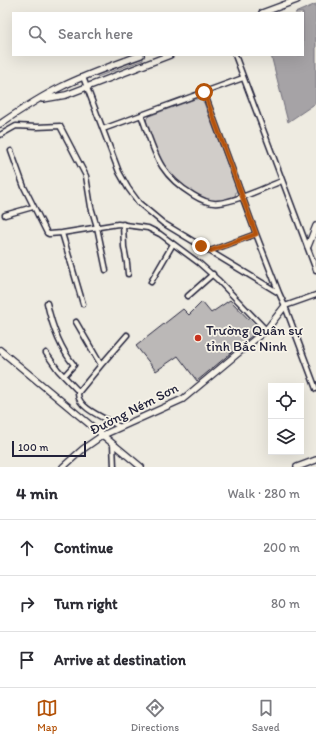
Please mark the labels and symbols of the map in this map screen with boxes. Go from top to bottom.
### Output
route start [195,83,213,101]
route end [192,237,210,255]
place label: Trường Quân sự tỉnh Bắc Ninh [206,322,304,355]
marker: Trường Quân sự tỉnh Bắc Ninh [193,333,203,343]
street label: Đường Ném Sơn [87,379,181,439]
scale bar [12,439,86,458]

